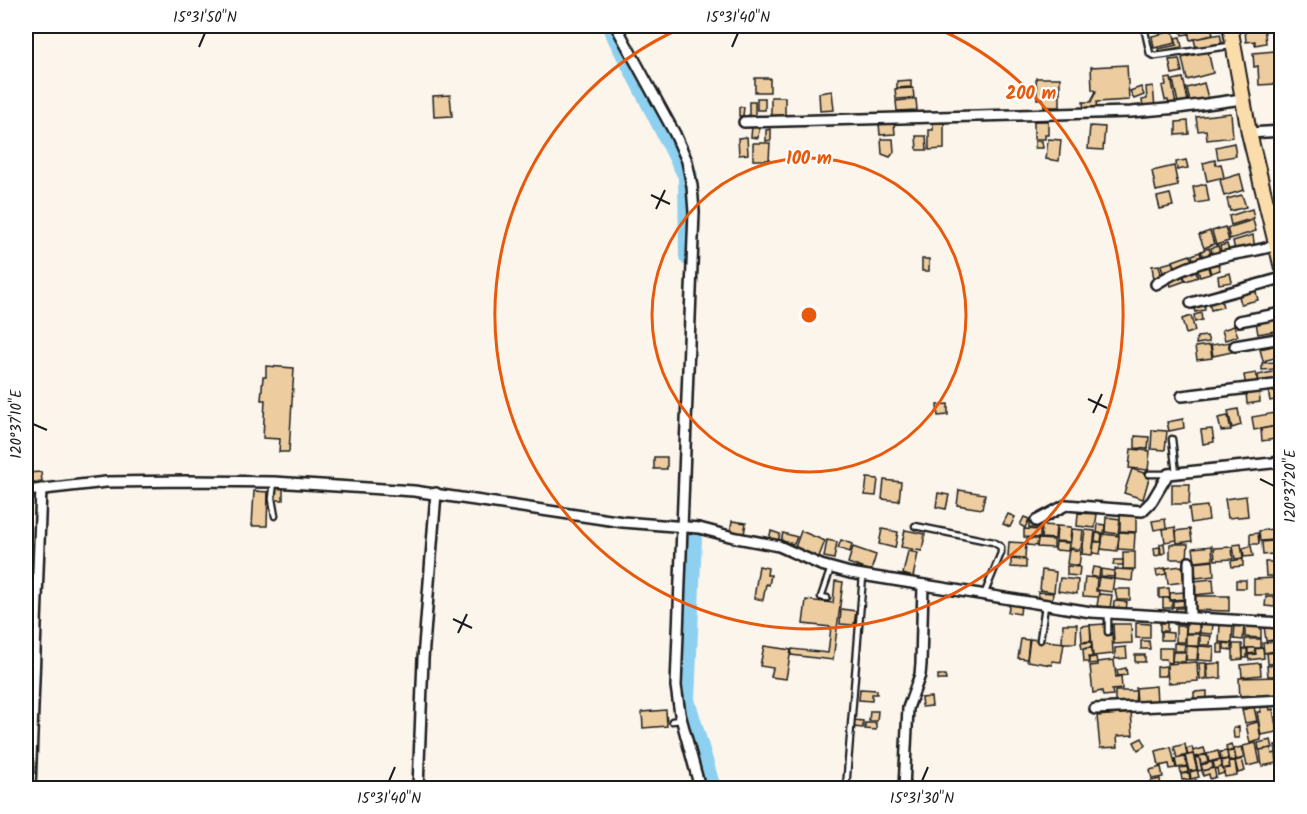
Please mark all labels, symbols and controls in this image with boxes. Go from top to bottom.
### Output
text: 15°31'50"N [173,6,237,30]
text: 15°31'40"N [706,6,770,30]
text: 200 m [1006,80,1057,109]
text: 100 m [786,145,832,174]
centre of rings [799,305,819,325]
text: 120°37'10"E [5,388,29,459]
text: 120°37'20"E [1279,448,1303,523]
text: 15°31'40"N [357,787,421,811]
text: 15°31'30"N [890,787,954,811]

